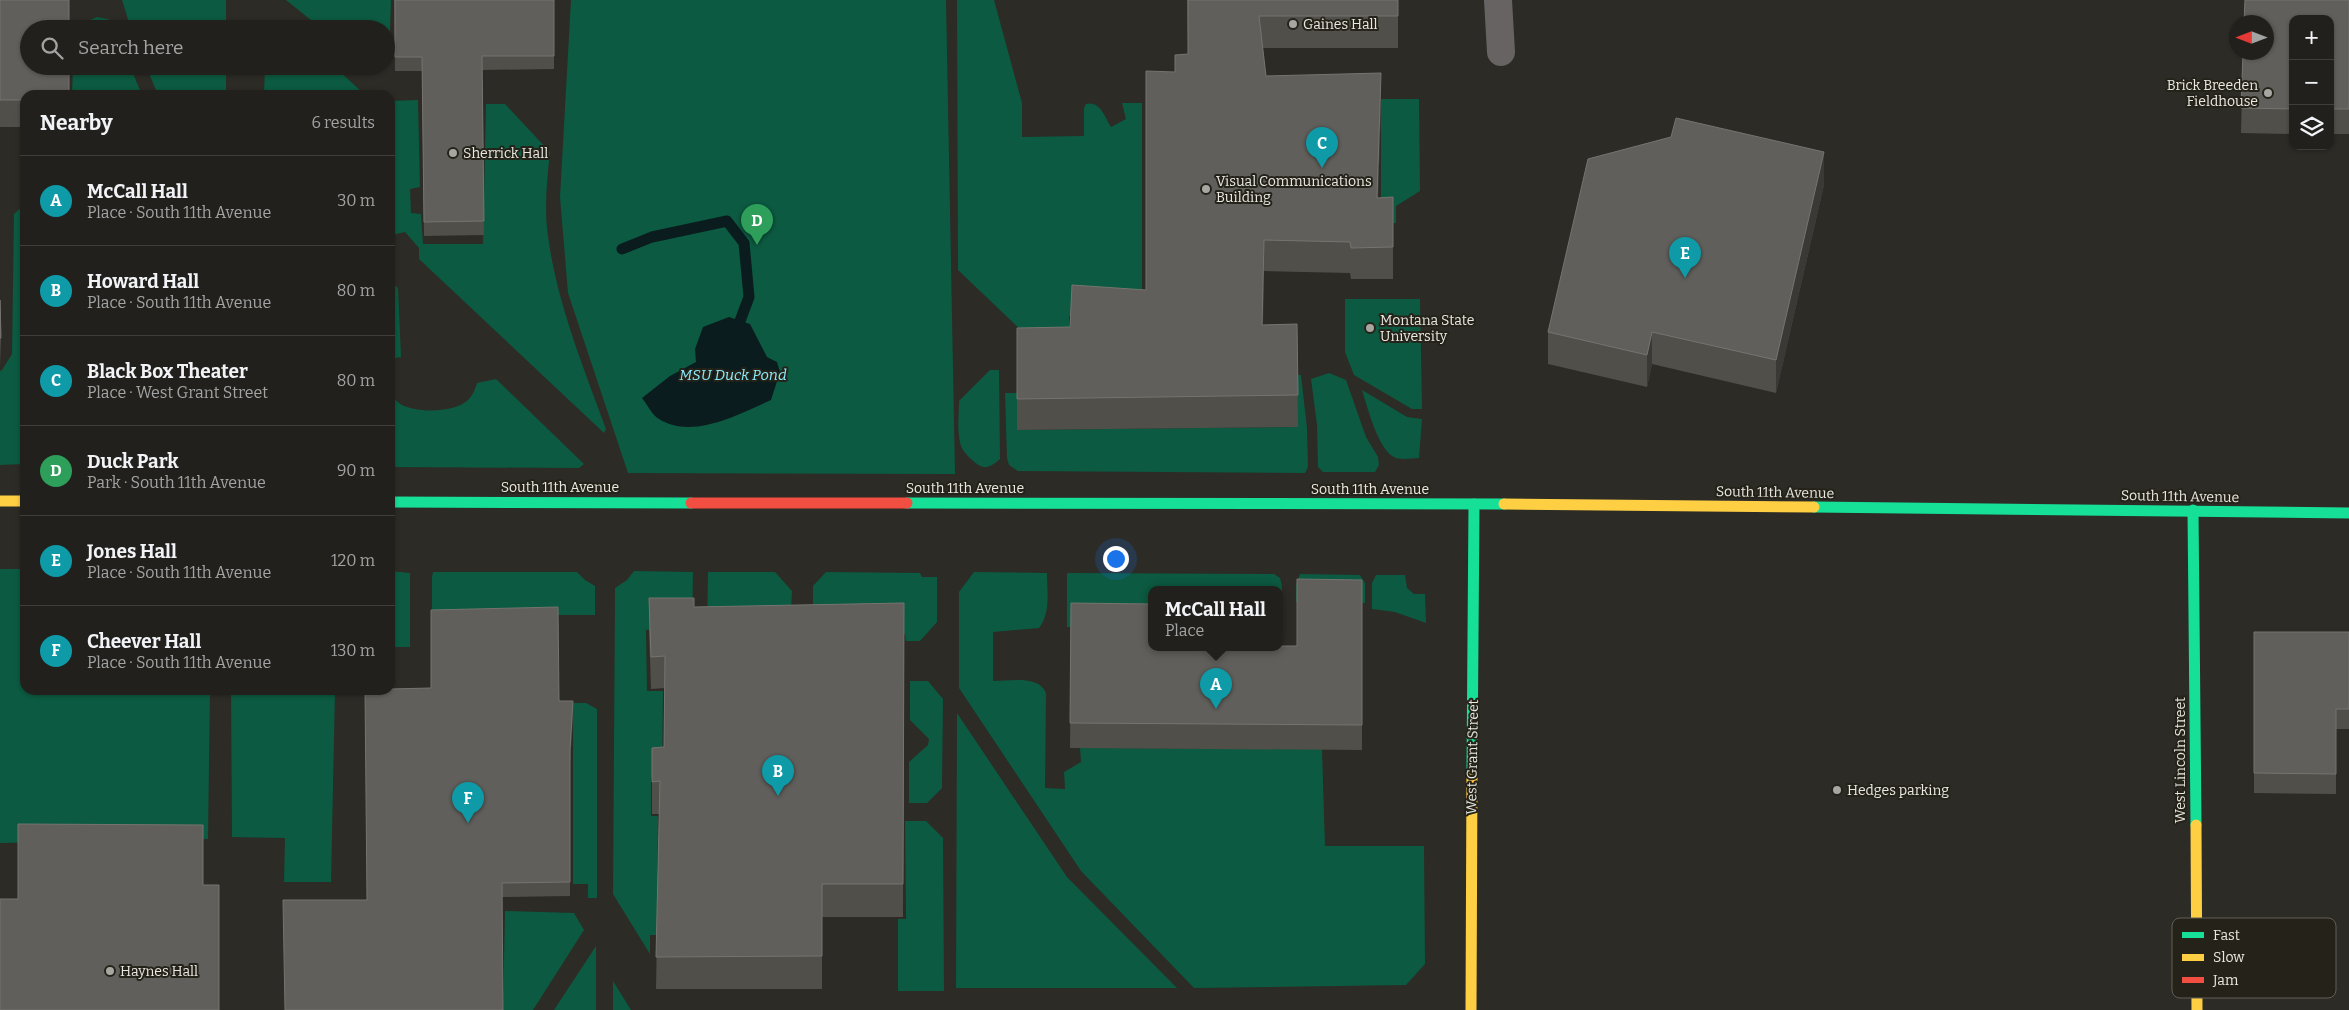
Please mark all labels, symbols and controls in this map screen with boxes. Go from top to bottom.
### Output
north arrow [2229,15,2274,60]
map controls [2289,15,2334,150]
button: + [2289,15,2334,60]
place label: Gaines Hall [1303,16,1378,33]
marker: Gaines Hall [1287,18,1299,30]
search box [20,20,395,75]
icon: search [38,34,66,62]
text: Search here [78,36,183,59]
button: − [2289,60,2334,105]
place label: Brick Breeden Fieldhouse [2167,77,2258,110]
marker: Brick Breeden Fieldhouse [2262,87,2274,99]
button: layers [2289,105,2334,150]
text: Nearby [40,110,113,136]
text: 6 results [312,113,375,132]
pin: C [1306,127,1338,168]
place label: Sherrick Hall [463,145,548,162]
marker: Sherrick Hall [447,147,459,159]
place label: Visual Communications Building [1216,173,1372,206]
text: McCall Hall [87,180,188,203]
marker: Visual Communications Building [1200,183,1212,195]
text: A [50,191,62,210]
text: 30 m [337,191,375,210]
text: Place · South 11th Avenue [87,203,271,222]
pin: D [741,204,773,245]
pin: E [1669,237,1701,278]
text: Howard Hall [87,270,199,293]
text: B [51,281,61,300]
text: 80 m [337,281,375,300]
text: Place · South 11th Avenue [87,293,271,312]
place label: Montana State University [1380,312,1474,345]
marker: Montana State University [1364,322,1376,334]
text: Black Box Theater [87,360,248,383]
water label: MSU Duck Pond [679,366,787,384]
text: C [51,371,61,390]
text: 80 m [337,371,375,390]
text: Place · West Grant Street [87,383,268,402]
text: Duck Park [87,450,179,473]
text: D [50,461,62,480]
text: 90 m [337,461,375,480]
text: Park · South 11th Avenue [87,473,266,492]
street label: South 11th Avenue [501,479,619,496]
street label: South 11th Avenue [906,480,1024,497]
street label: South 11th Avenue [1311,481,1429,498]
street label: South 11th Avenue [1716,483,1834,502]
street label: South 11th Avenue [2121,487,2239,506]
text: Jones Hall [87,540,177,563]
your location [1103,546,1129,572]
text: E [51,551,61,570]
text: 120 m [331,551,375,570]
text: Place · South 11th Avenue [87,563,271,582]
popup [1148,586,1283,651]
text: McCall Hall [1165,598,1266,621]
text: Place [1165,621,1204,640]
text: Cheever Hall [87,630,201,653]
text: F [52,641,61,660]
text: 130 m [331,641,375,660]
text: Place · South 11th Avenue [87,653,271,672]
pin: A [1200,668,1232,709]
street label: West Lincoln Street [2172,697,2189,823]
street label: West Grant Street [1463,699,1482,815]
pin: B [762,755,794,796]
pin: F [452,782,484,823]
place label: Hedges parking [1847,782,1949,799]
marker: Hedges parking [1831,784,1843,796]
legend [2172,918,2336,998]
text: Fast [2213,927,2240,944]
text: Slow [2213,949,2245,966]
place label: Haynes Hall [120,963,198,980]
marker: Haynes Hall [104,965,116,977]
text: Jam [2212,972,2239,989]

